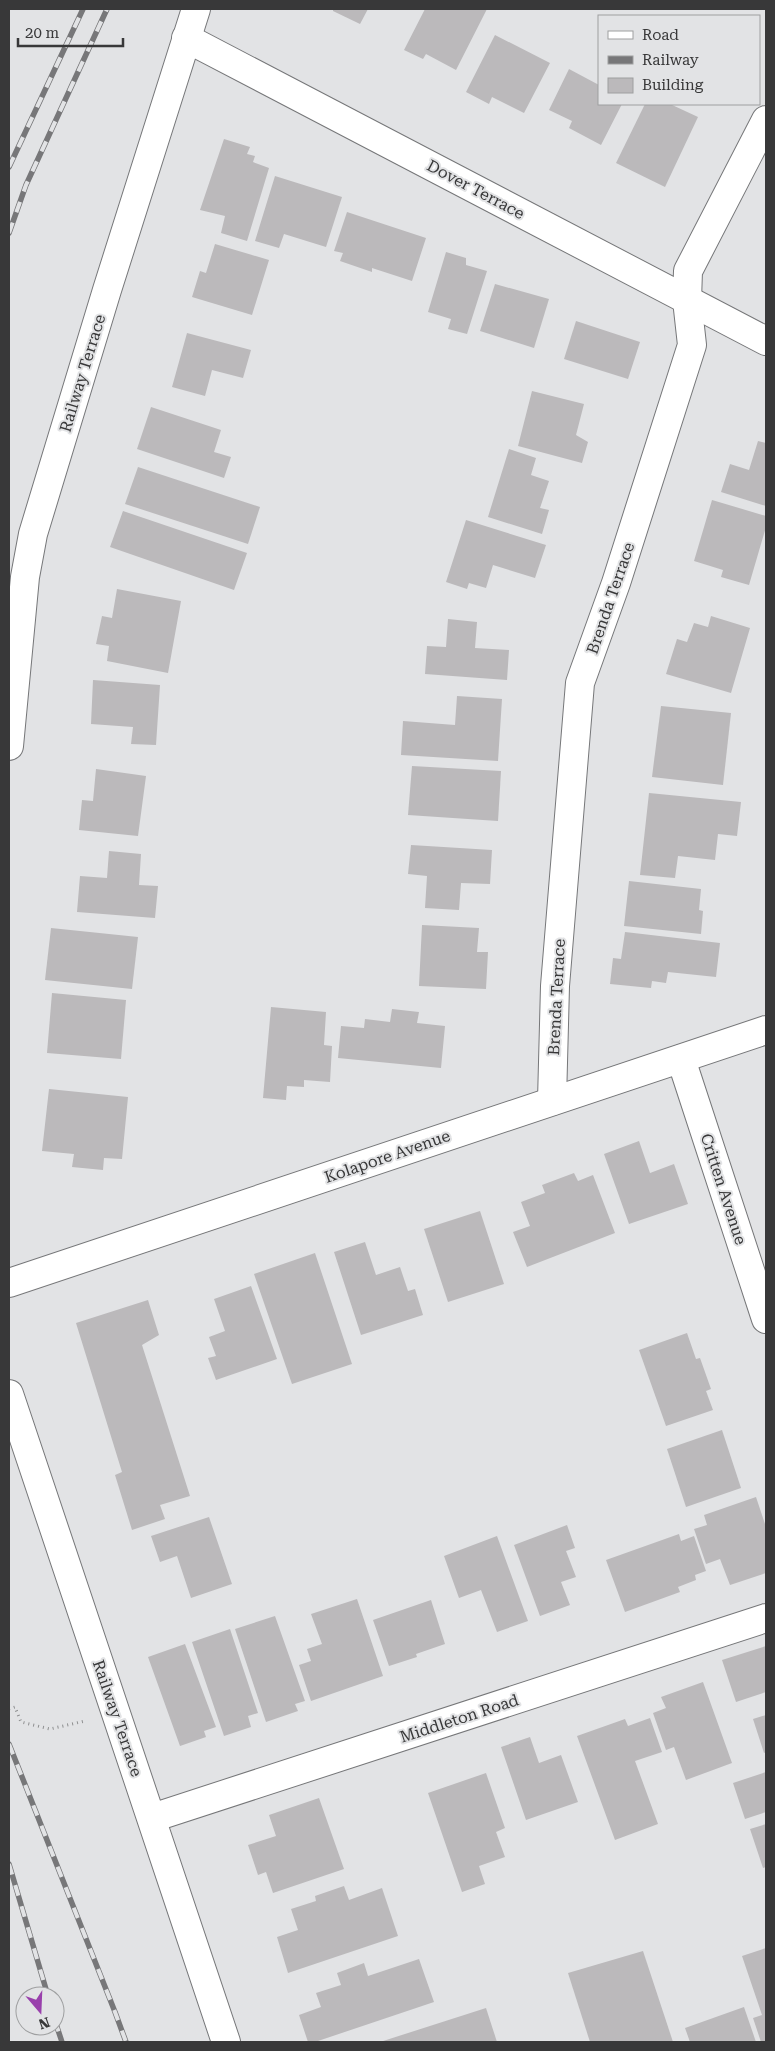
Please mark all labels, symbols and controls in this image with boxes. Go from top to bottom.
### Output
scale bar [18,15,122,47]
legend [598,15,760,105]
text: 20 m [25,24,60,42]
text: Road [642,26,679,44]
text: Railway [642,51,699,69]
text: Building [642,76,704,94]
street label: Dover Terrace [424,156,528,223]
street label: Railway Terrace [56,312,109,434]
street label: Brenda Terrace [582,540,639,657]
street label: Brenda Terrace [544,938,569,1056]
street label: Kolapore Avenue [322,1126,453,1187]
street label: Critten Avenue [697,1131,750,1247]
street label: Railway Terrace [89,1657,146,1779]
street label: Middleton Road [397,1690,521,1747]
north arrow [15,1986,65,2036]
text: N [36,2014,52,2033]

